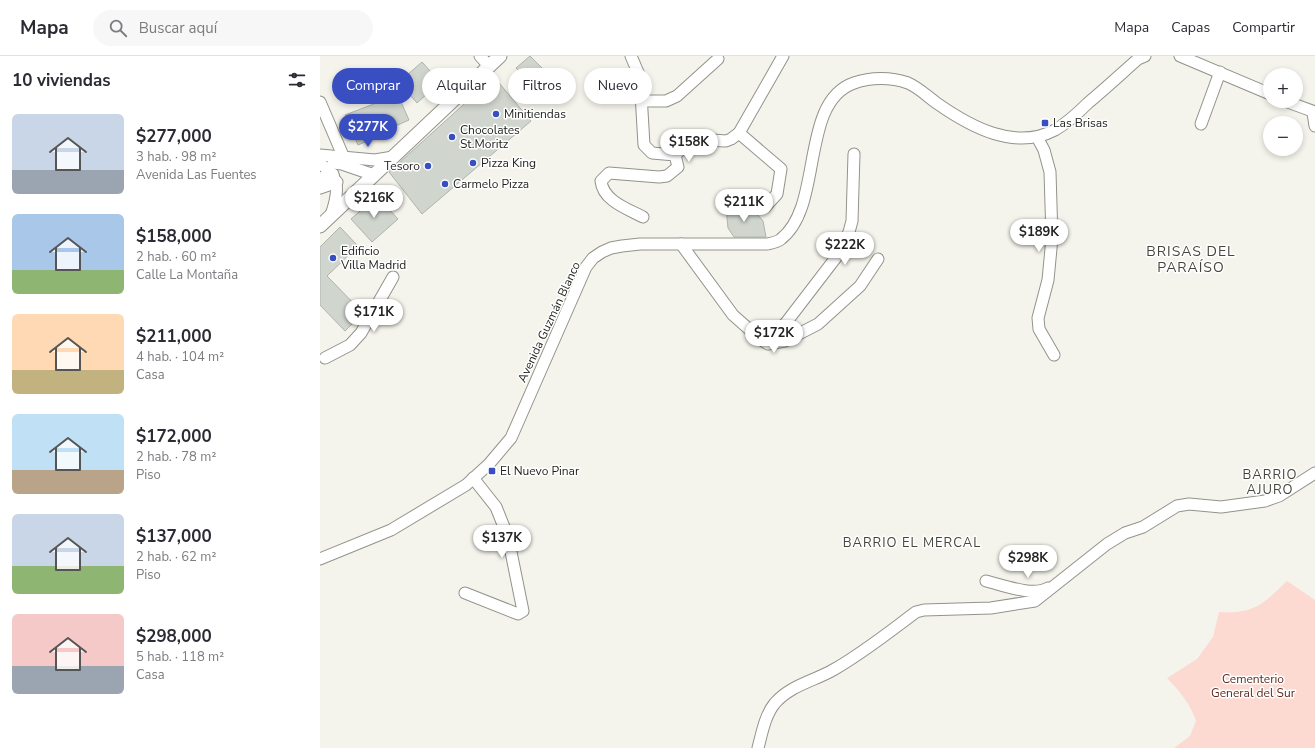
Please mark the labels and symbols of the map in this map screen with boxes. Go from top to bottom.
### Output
place label: Minitiendas [504,106,566,122]
marker: Minitiendas [491,109,501,119]
pin: $277K [340,114,396,148]
place label: Las Brisas [1053,115,1108,131]
marker: Las Brisas [1040,118,1050,128]
place label: Chocolates St.Moritz [460,122,520,152]
pin: $158K [661,129,717,163]
marker: Chocolates St.Moritz [447,132,457,142]
place label: Pizza King [481,155,536,171]
place label: Tesoro [384,158,420,174]
marker: Pizza King [468,158,478,168]
marker: Tesoro [423,161,433,171]
place label: Carmelo Pizza [453,176,529,192]
marker: Carmelo Pizza [440,179,450,189]
pin: $216K [346,185,402,219]
pin: $211K [716,189,772,223]
pin: $189K [1011,219,1067,253]
pin: $222K [817,232,873,266]
district label: BRISAS DEL PARAÍSO [1146,242,1236,277]
place label: Edificio Villa Madrid [340,243,406,273]
marker: Edificio Villa Madrid [328,253,338,263]
street label: Avenida Guzmán Blanco [514,259,584,385]
pin: $171K [346,299,402,333]
pin: $172K [746,320,802,354]
place label: El Nuevo Pinar [500,463,580,479]
marker: El Nuevo Pinar [487,466,497,476]
district label: BARRIO AJURO [1243,466,1297,499]
pin: $137K [474,525,530,559]
district label: BARRIO EL MERCAL [843,534,981,552]
pin: $298K [1000,545,1056,579]
park label: Cementerio General del Sur [1211,671,1296,701]

